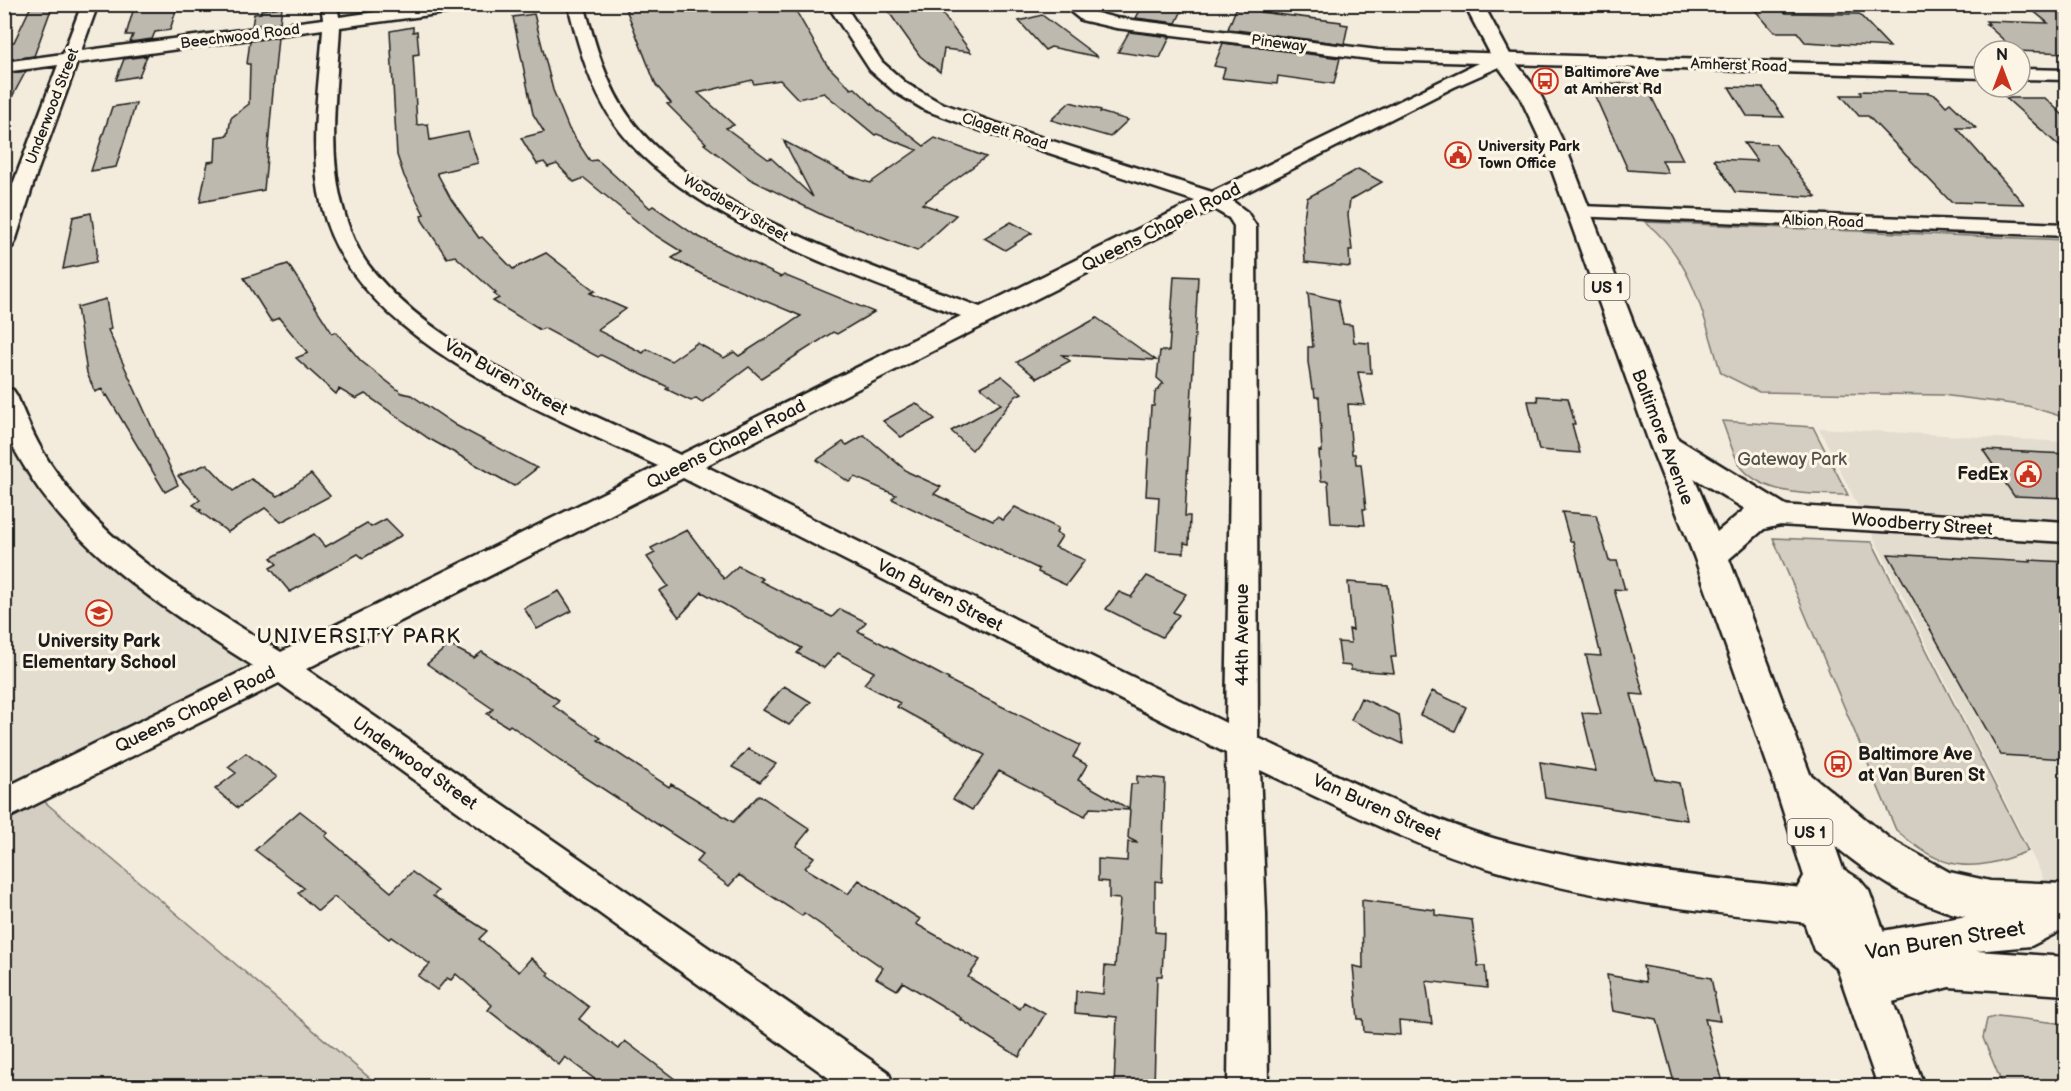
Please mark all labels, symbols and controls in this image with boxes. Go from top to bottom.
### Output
street label: Beechwood Road [179,20,301,53]
street label: Pineway [1250,31,1308,56]
north arrow [1972,39,2032,99]
street label: Underwood Street [22,45,83,167]
text: N [1996,46,2008,65]
street label: Amherst Road [1690,54,1788,77]
place label: Baltimore Ave at Amherst Rd [1564,63,1662,99]
bus stop icon: Baltimore Ave at Amherst Rd [1530,66,1560,96]
street label: Clagett Road [959,109,1050,154]
place label: University Park Town Office [1478,137,1580,173]
public building icon: University Park Town Office [1443,140,1473,170]
street label: Woodberry Street [680,171,792,246]
street label: Queens Chapel Road [1078,178,1244,277]
street label: Albion Road [1782,211,1864,232]
road number: US 1 [1584,274,1630,300]
street label: Van Buren Street [440,335,572,420]
street label: Baltimore Avenue [1627,366,1698,508]
street label: Queens Chapel Road [643,395,809,494]
park label: Gateway Park [1737,449,1847,470]
public building icon: FedEx [2013,459,2043,489]
place label: FedEx [1957,464,2008,485]
street label: Woodberry Street [1851,509,1994,540]
street label: Van Buren Street [873,555,1007,636]
street label: 44th Avenue [1232,583,1253,686]
school or university icon: University Park Elementary School [84,598,114,628]
district label: UNIVERSITY PARK [257,624,461,649]
place label: University Park Elementary School [22,631,176,673]
street label: Queens Chapel Road [112,661,279,757]
street label: Underwood Street [348,713,482,815]
place label: Baltimore Ave at Van Buren St [1858,744,1985,786]
bus stop icon: Baltimore Ave at Van Buren St [1823,749,1853,779]
street label: Van Buren Street [1309,770,1445,845]
road number: US 1 [1788,819,1832,845]
street label: Van Buren Street [1864,915,2027,965]

